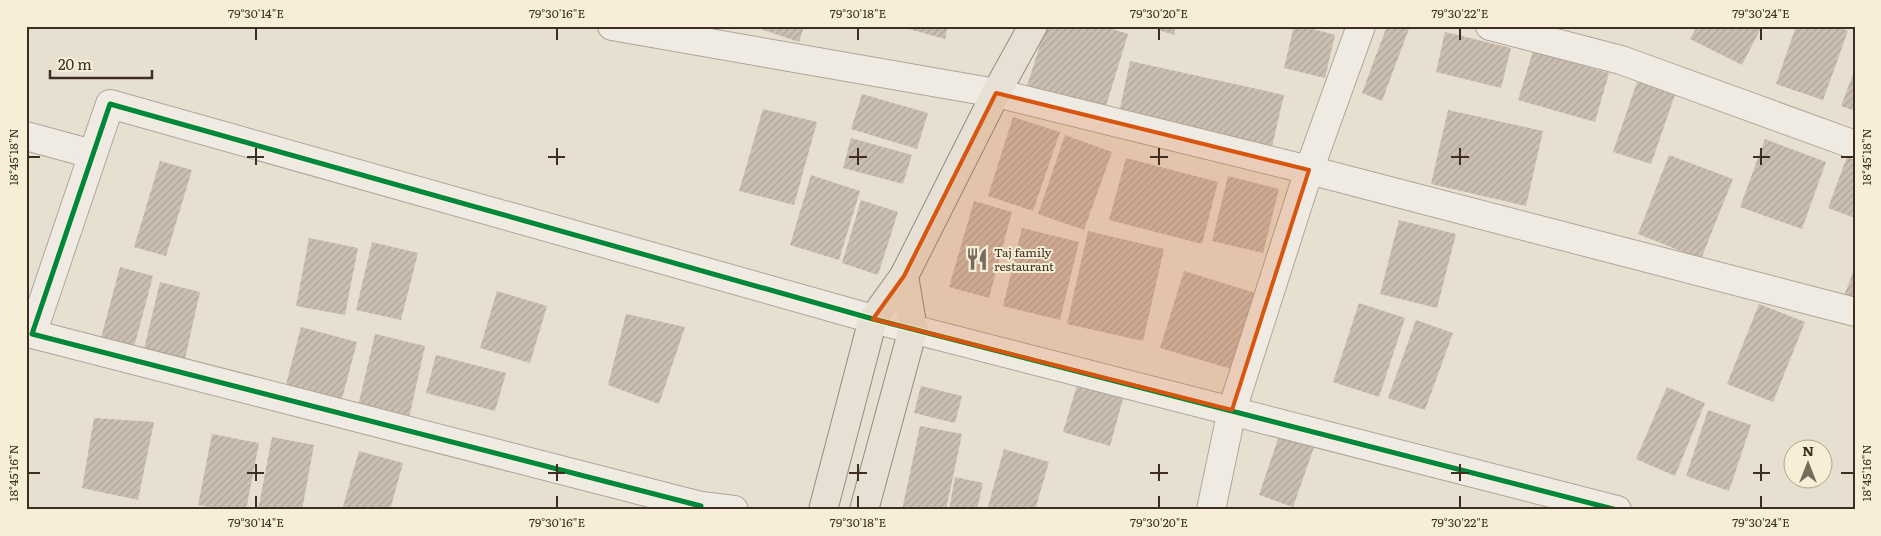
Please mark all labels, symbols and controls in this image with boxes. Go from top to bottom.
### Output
text: 79°30'14"E [228,4,284,22]
text: 79°30'16"E [529,4,585,22]
text: 79°30'18"E [830,4,887,22]
text: 79°30'20"E [1130,4,1188,22]
text: 79°30'22"E [1431,4,1489,22]
text: 79°30'24"E [1732,4,1790,22]
scale bar [50,48,152,80]
text: 20 m [58,52,92,75]
text: 18°45'18"N [4,128,22,186]
text: 18°45'18"N [1857,128,1875,186]
place label: Taj family restaurant [994,243,1054,275]
restaurant icon: Taj family restaurant [964,246,990,272]
north arrow [1784,438,1834,488]
text: N [1802,440,1814,460]
text: 18°45'16"N [4,445,22,501]
text: 18°45'16"N [1857,445,1875,501]
text: 79°30'14"E [228,513,284,531]
text: 79°30'16"E [529,513,585,531]
text: 79°30'18"E [830,513,887,531]
text: 79°30'20"E [1130,513,1188,531]
text: 79°30'22"E [1431,513,1489,531]
text: 79°30'24"E [1732,513,1790,531]

